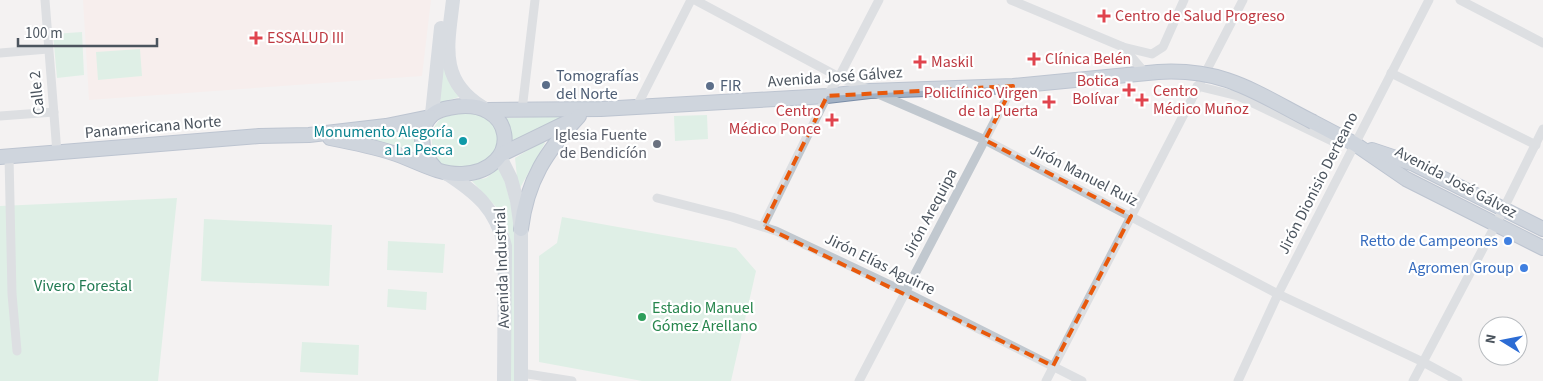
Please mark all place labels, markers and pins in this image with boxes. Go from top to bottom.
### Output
place label: Centro de Salud Progreso [1115,5,1285,27]
marker: Centro de Salud Progreso [1097,9,1111,23]
place label: ESSALUD III [267,27,344,49]
marker: ESSALUD III [249,31,263,45]
place label: Clínica Belén [1045,48,1131,70]
place label: Maskil [931,51,973,73]
marker: Clínica Belén [1027,52,1041,66]
marker: Maskil [913,55,927,69]
place label: Tomografías del Norte [556,65,639,105]
place label: Botica Bolívar [1072,70,1119,110]
place label: FIR [720,75,741,97]
marker: Tomografías del Norte [540,79,552,91]
marker: FIR [704,80,716,92]
place label: Centro Médico Muñoz [1153,80,1249,120]
place label: Policlínico Virgen de la Puerta [924,82,1038,122]
marker: Botica Bolívar [1123,84,1135,96]
marker: Centro Médico Muñoz [1135,93,1149,107]
marker: Policlínico Virgen de la Puerta [1042,95,1056,109]
place label: Centro Médico Ponce [729,100,821,140]
marker: Centro Médico Ponce [825,113,839,127]
place label: Monumento Alegoría a La Pesca [314,121,453,161]
place label: Iglesia Fuente de Bendicíón [555,124,647,164]
marker: Monumento Alegoría a La Pesca [457,135,469,147]
marker: Iglesia Fuente de Bendicíón [651,138,663,150]
place label: Retto de Campeones [1360,230,1498,252]
marker: Retto de Campeones [1502,235,1514,247]
place label: Agromen Group [1409,257,1514,279]
marker: Agromen Group [1518,262,1530,274]
place label: Estadio Manuel Gómez Arellano [652,297,757,337]
marker: Estadio Manuel Gómez Arellano [636,311,648,323]

